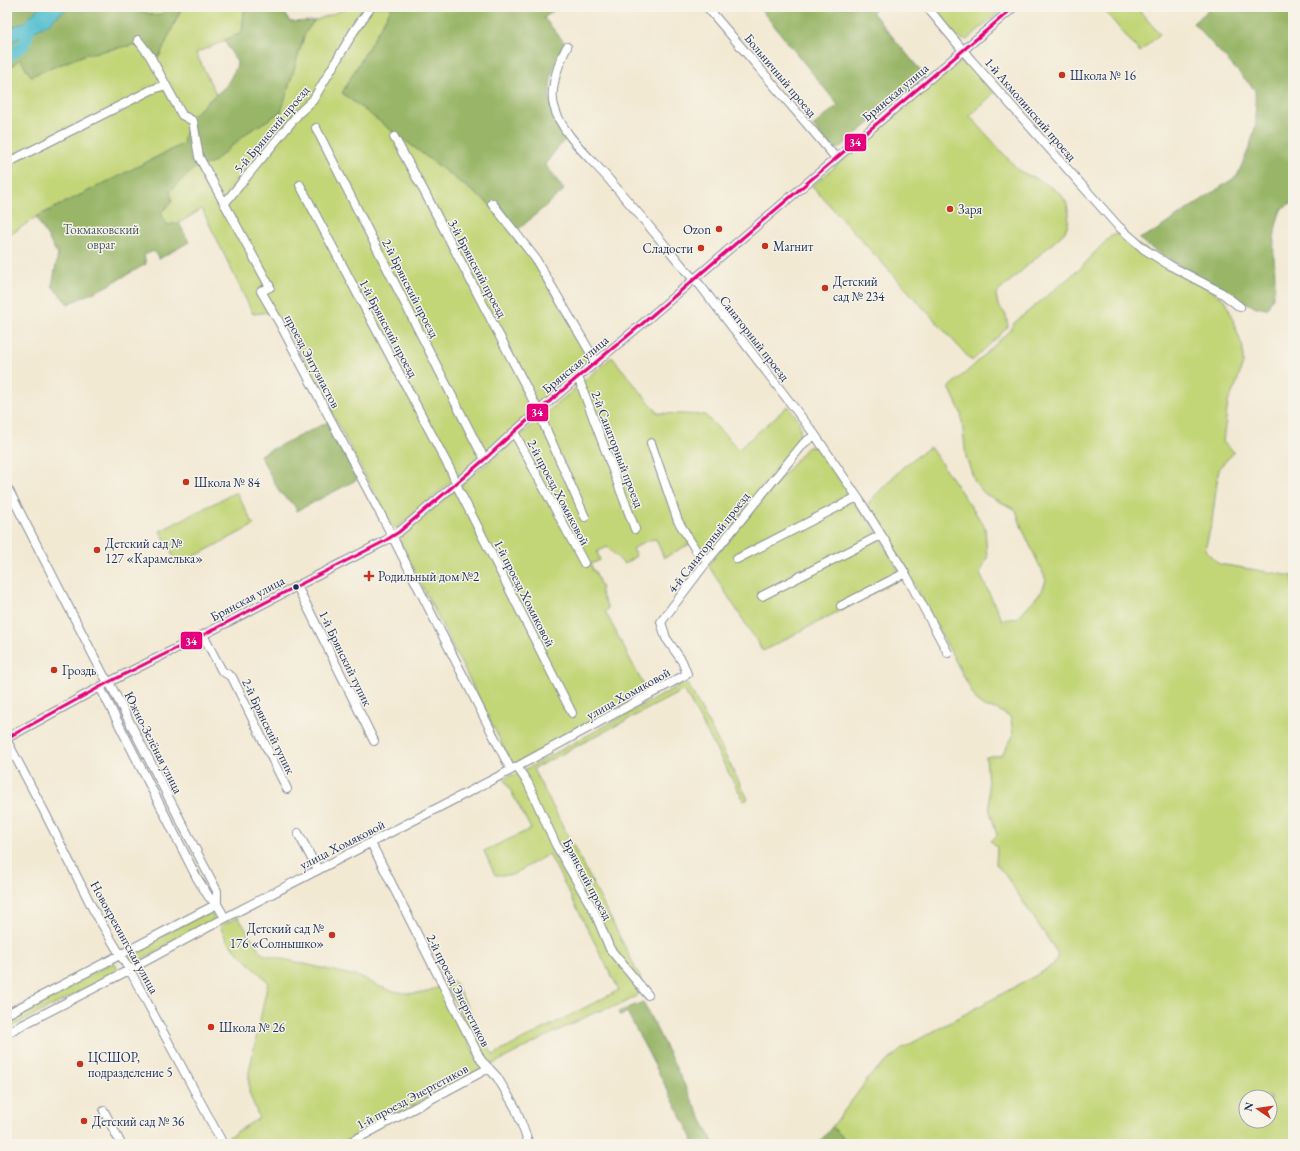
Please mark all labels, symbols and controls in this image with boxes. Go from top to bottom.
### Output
street label: Больничный проезд [741,30,821,121]
street label: 1-й Акмолинский проезд [981,54,1080,165]
street label: Брянская улица [859,59,933,125]
place label: Школа № 16 [1070,67,1136,84]
marker: Школа № 16 [1057,70,1067,80]
street label: 5-й Брянский проезд [230,82,313,177]
line badge: 34 [844,133,867,152]
text: 34 [849,135,861,149]
place label: Заря [958,201,982,218]
marker: Заря [945,204,955,214]
street label: 3-й Брянский проезд [444,216,511,320]
park label: Токмаковский овраг [63,221,139,253]
place label: Ozon [683,221,711,238]
marker: Ozon [714,224,724,234]
street label: 2-й Брянский проезд [378,236,443,341]
place label: Магнит [773,238,814,255]
place label: Сладости [642,240,693,257]
marker: Магнит [760,241,770,251]
marker: Сладости [696,243,706,253]
place label: Детский сад № 234 [833,273,885,305]
street label: 1-й Брянский проезд [355,276,422,380]
marker: Детский сад № 234 [820,283,830,293]
street label: Санаторный проезд [716,292,794,385]
street label: проезд Энтузиастов [281,311,345,411]
street label: Брянская улица [539,331,613,397]
street label: 2-й Санаторный проезд [587,388,648,510]
line badge: 34 [526,403,549,422]
text: 34 [531,405,543,419]
street label: 2-й проезд Хомяковой [523,436,594,548]
place label: Школа № 84 [194,474,261,491]
marker: Школа № 84 [181,477,191,487]
street label: 4-й Санаторный проезд [664,488,753,596]
place label: Детский сад № 127 «Карамелька» [105,535,203,567]
street label: 1-й проезд Хомяковой [490,537,559,650]
marker: Детский сад № 127 «Карамелька» [92,545,102,555]
place label: Родильный дом №2 [378,568,480,585]
marker: Родильный дом №2 [363,570,375,582]
street label: Брянская улица [207,571,288,625]
unlabelled marker [291,582,301,592]
street label: 1-й Брянский тупик [315,608,376,710]
line badge: 34 [180,631,203,650]
text: 34 [185,634,197,648]
place label: Гроздь [62,662,96,679]
street label: улица Хомяковой [583,663,673,724]
marker: Гроздь [49,665,59,675]
street label: 2-й Брянский тупик [238,676,299,778]
street label: Южно-Зелёная улица [120,688,187,797]
street label: улица Хомяковой [297,816,388,873]
street label: Брянский проезд [559,836,616,923]
street label: Новокрекингская улица [86,878,163,997]
place label: Детский сад № 176 «Солнышко» [230,920,324,952]
marker: Детский сад № 176 «Солнышко» [327,930,337,940]
street label: 2-й проезд Энергетиков [423,931,495,1050]
place label: Школа № 26 [219,1019,285,1036]
marker: Школа № 26 [206,1022,216,1032]
place label: ЦСШОР, подразделение 5 [88,1049,173,1081]
marker: ЦСШОР, подразделение 5 [75,1059,85,1069]
street label: 1-й проезд Энергетиков [353,1060,471,1133]
north arrow [1238,1089,1278,1129]
text: N [1240,1101,1256,1113]
place label: Детский сад № 36 [92,1113,184,1130]
marker: Детский сад № 36 [79,1116,89,1126]

